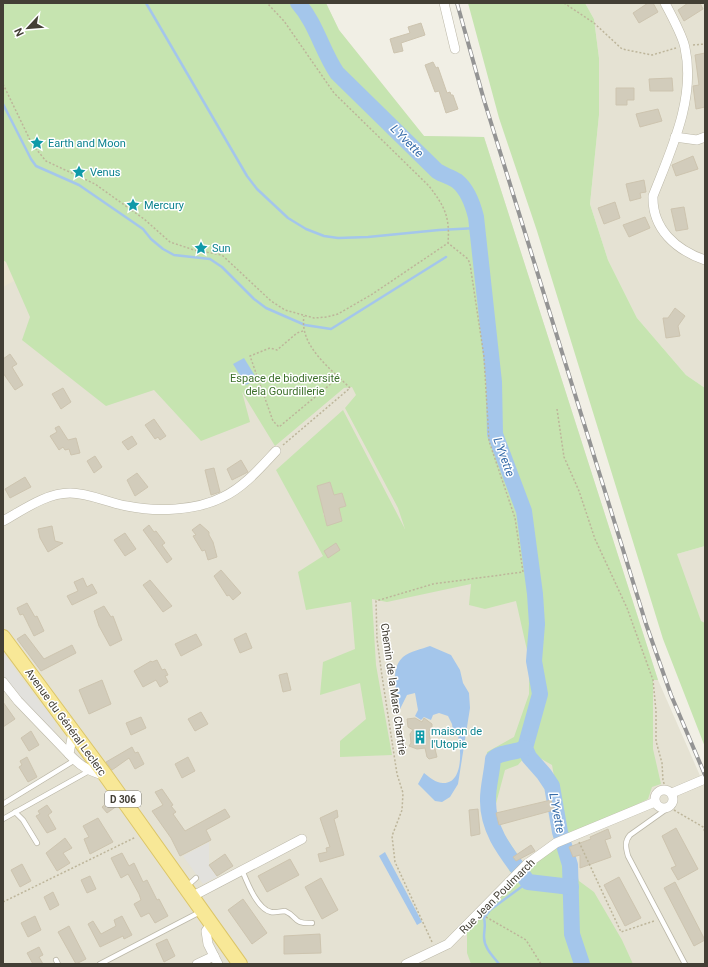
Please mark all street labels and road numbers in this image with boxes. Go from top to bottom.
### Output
street label: Chemin de la Mare Chartrie [378,622,409,756]
street label: Avenue du Général Leclerc [22,666,109,779]
road number: D 306 [105,791,141,807]
street label: Rue Jean Poulmarch [457,856,538,937]

